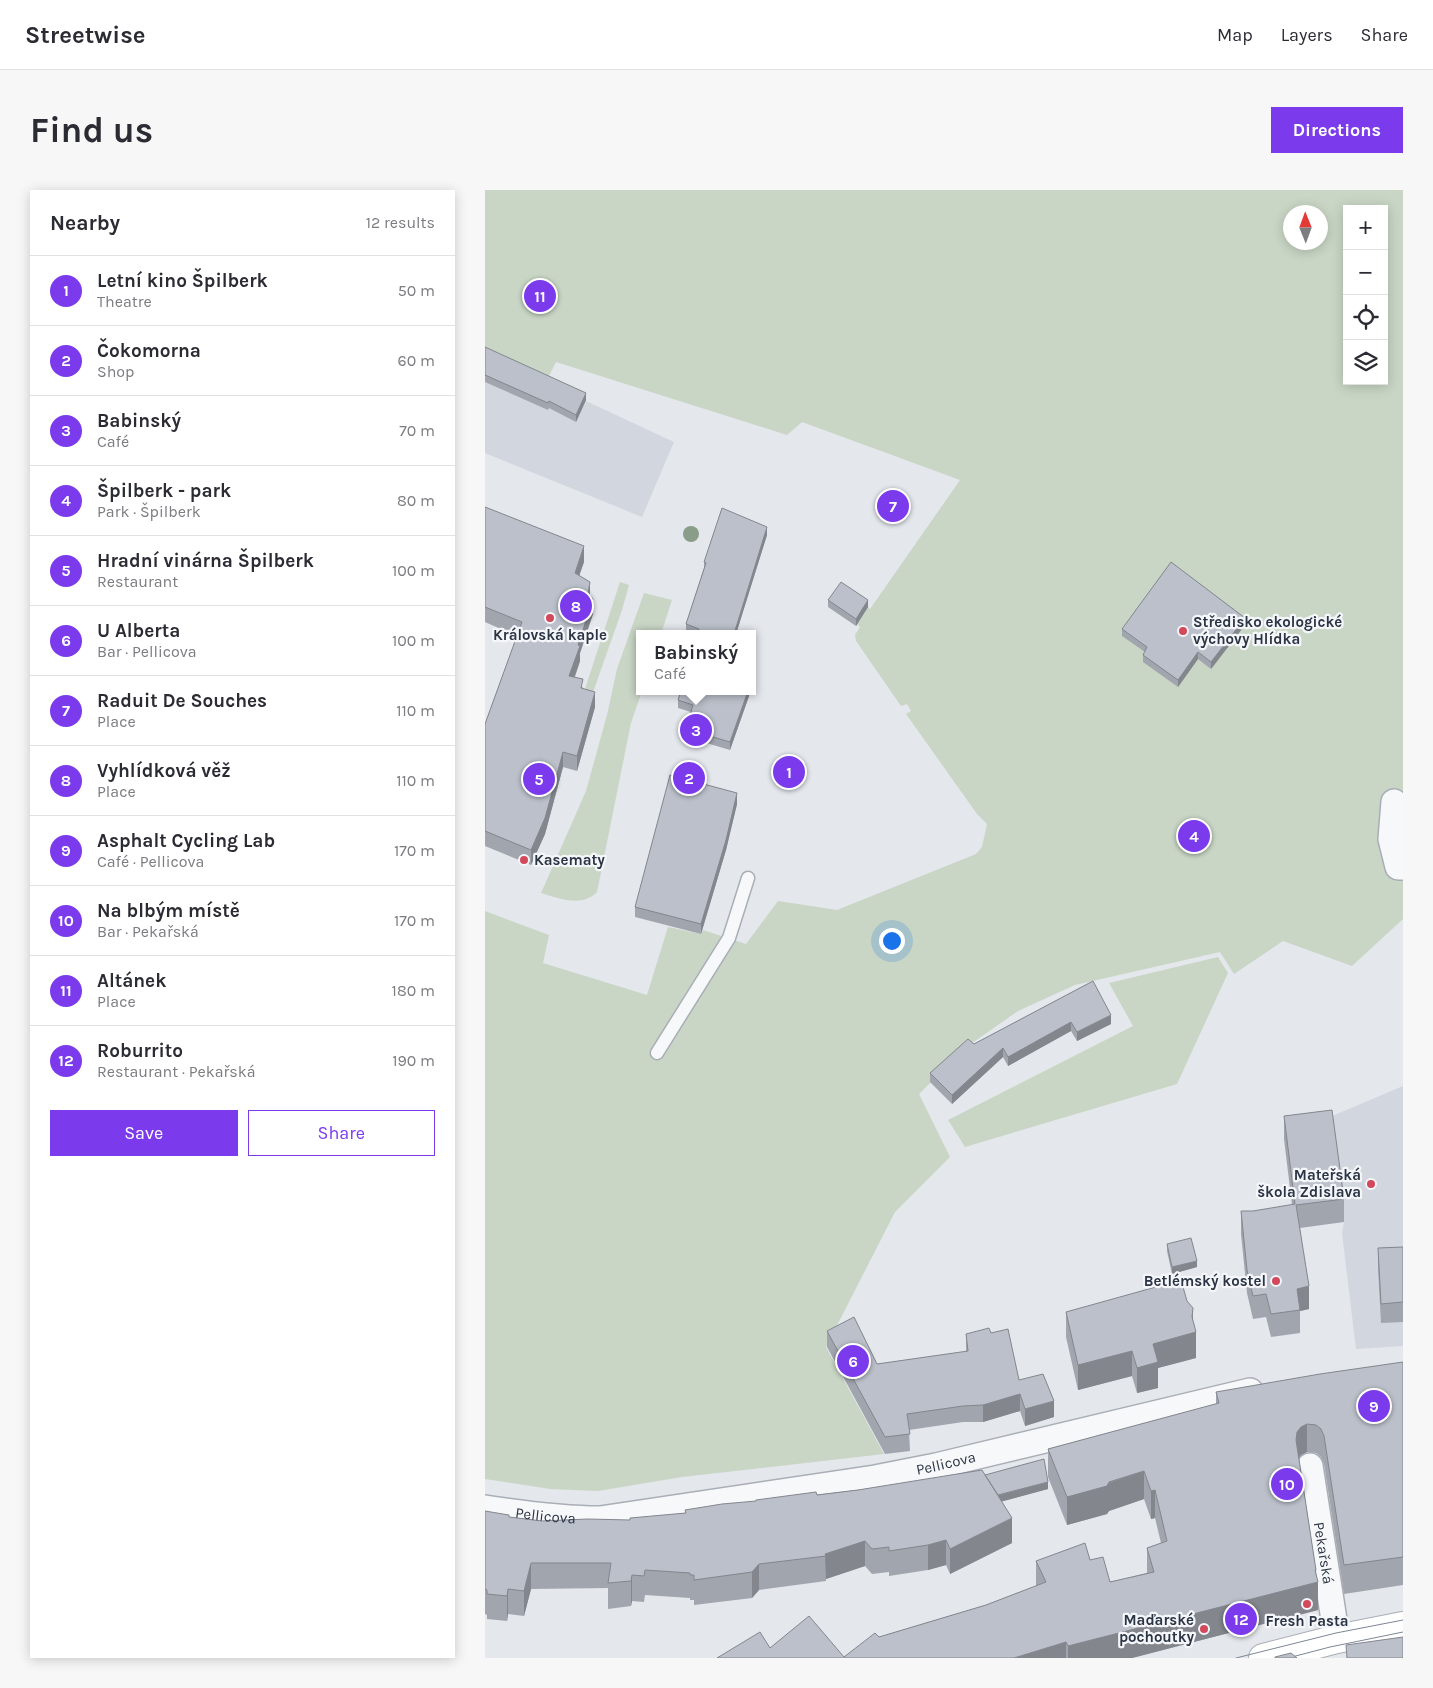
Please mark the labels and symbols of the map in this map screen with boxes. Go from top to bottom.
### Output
north arrow [1283,205,1328,250]
pin: 11 [524,277,556,315]
pin: 7 [877,487,909,525]
pin: 8 [560,587,592,625]
marker: Královská kaple [544,612,556,624]
place label: Středisko ekologické výchovy Hlídka [1193,613,1342,648]
marker: Středisko ekologické výchovy Hlídka [1177,625,1189,637]
place label: Královská kaple [493,626,607,644]
pin: 3 [680,711,712,749]
pin: 1 [773,753,805,791]
pin: 2 [673,759,705,797]
pin: 5 [523,760,555,798]
pin: 4 [1178,817,1210,855]
place label: Kasematy [534,851,605,869]
marker: Kasematy [518,854,530,866]
your location [879,928,905,954]
place label: Mateřská škola Zdislava [1257,1166,1361,1201]
marker: Mateřská škola Zdislava [1365,1178,1377,1190]
place label: Betlémský kostel [1144,1272,1266,1290]
marker: Betlémský kostel [1270,1275,1282,1287]
pin: 6 [837,1342,869,1380]
pin: 9 [1358,1387,1390,1425]
street label: Pellicova [914,1448,977,1479]
pin: 10 [1271,1465,1303,1503]
street label: Pellicova [514,1504,576,1527]
street label: Pekařská [1310,1521,1337,1585]
marker: Fresh Pasta [1301,1598,1313,1610]
pin: 12 [1225,1600,1257,1638]
place label: Maďarské pochoutky [1119,1611,1194,1646]
place label: Fresh Pasta [1265,1612,1349,1630]
marker: Maďarské pochoutky [1198,1623,1210,1635]

